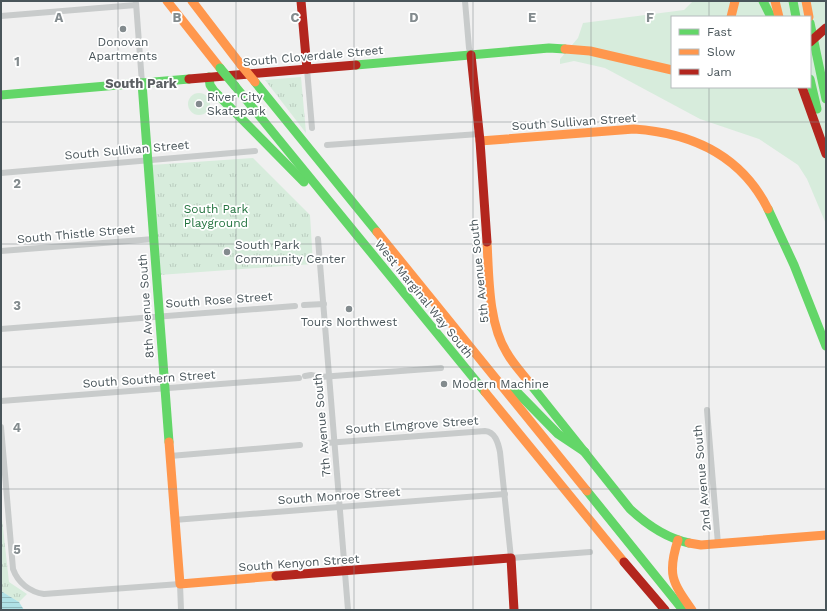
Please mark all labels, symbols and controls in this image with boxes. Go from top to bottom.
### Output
text: A [55,10,64,25]
text: B [173,10,182,25]
text: C [291,10,300,25]
text: D [409,10,419,25]
text: E [528,10,536,25]
text: F [646,10,654,25]
legend [671,16,811,88]
marker: Donovan Apartments [118,24,128,34]
text: Fast [707,25,732,39]
place label: Donovan Apartments [89,35,157,63]
street label: South Cloverdale Street [242,43,384,69]
text: Slow [707,45,735,59]
text: 1 [14,54,20,69]
text: Jam [707,65,732,79]
district label: South Park [105,76,178,91]
place label: River City Skatepark [207,90,266,118]
marker: River City Skatepark [194,99,204,109]
street label: South Sullivan Street [511,111,637,133]
street label: South Sullivan Street [64,138,190,162]
text: 2 [13,176,21,191]
park label: South Park Playground [184,202,249,230]
street label: 5th Avenue South [467,218,491,324]
street label: South Thistle Street [16,222,136,246]
street label: West Marginal Way South [372,237,476,361]
place label: South Park Community Center [235,238,346,266]
marker: South Park Community Center [222,247,232,257]
street label: 8th Avenue South [135,253,157,359]
street label: South Rose Street [165,289,273,311]
text: 3 [13,298,21,313]
marker: Tours Northwest [344,304,354,314]
place label: Tours Northwest [301,315,397,329]
street label: South Southern Street [82,367,216,391]
street label: 7th Avenue South [310,373,334,477]
place label: Modern Machine [452,377,549,391]
marker: Modern Machine [439,379,449,389]
street label: South Elmgrove Street [345,413,479,437]
text: 4 [13,420,22,435]
street label: 2nd Avenue South [690,424,714,532]
street label: South Monroe Street [277,485,401,507]
text: 5 [13,542,21,557]
street label: South Kenyon Street [238,552,360,574]

